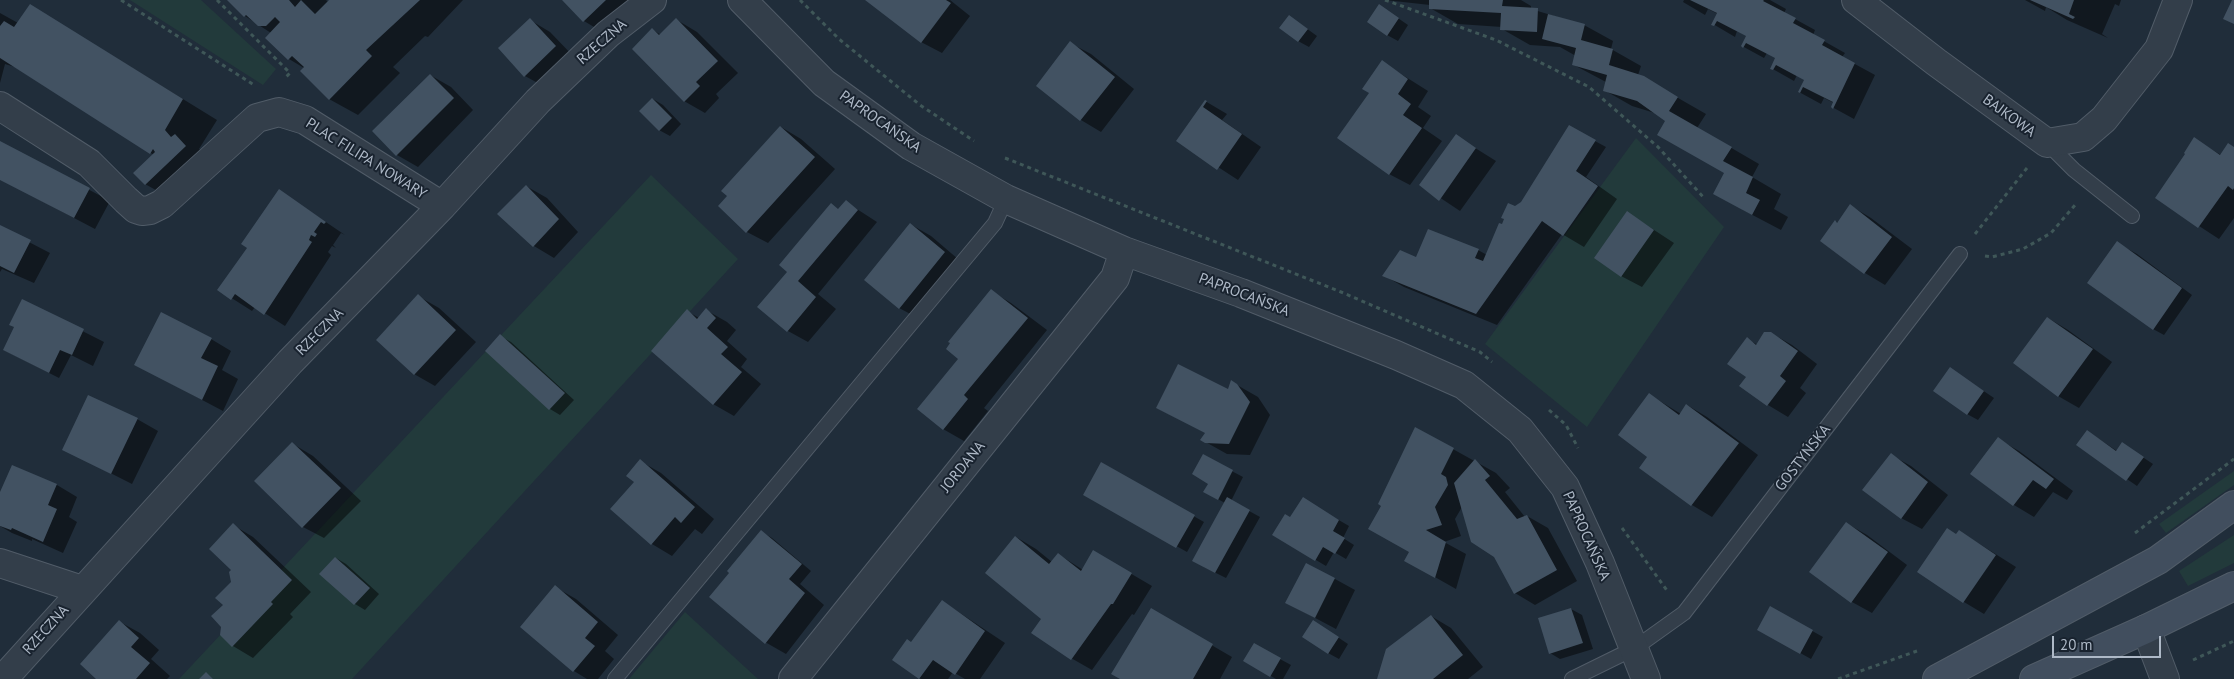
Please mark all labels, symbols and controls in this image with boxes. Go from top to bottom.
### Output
street label: RZECZNA [573,16,631,68]
street label: PAPROCAŃSKA [836,87,924,157]
street label: BAJKOWA [1979,91,2039,141]
street label: PLAC FILIPA NOWARY [302,115,430,203]
street label: PAPROCAŃSKA [1196,269,1292,321]
street label: RZECZNA [292,304,348,360]
street label: GOSTYŃSKA [1771,421,1835,495]
street label: JORDANA [937,438,989,496]
street label: PAPROCAŃSKA [1558,489,1614,583]
street label: RZECZNA [19,602,73,658]
scale bar [2054,626,2163,658]
text: 20 m [2060,635,2093,654]

